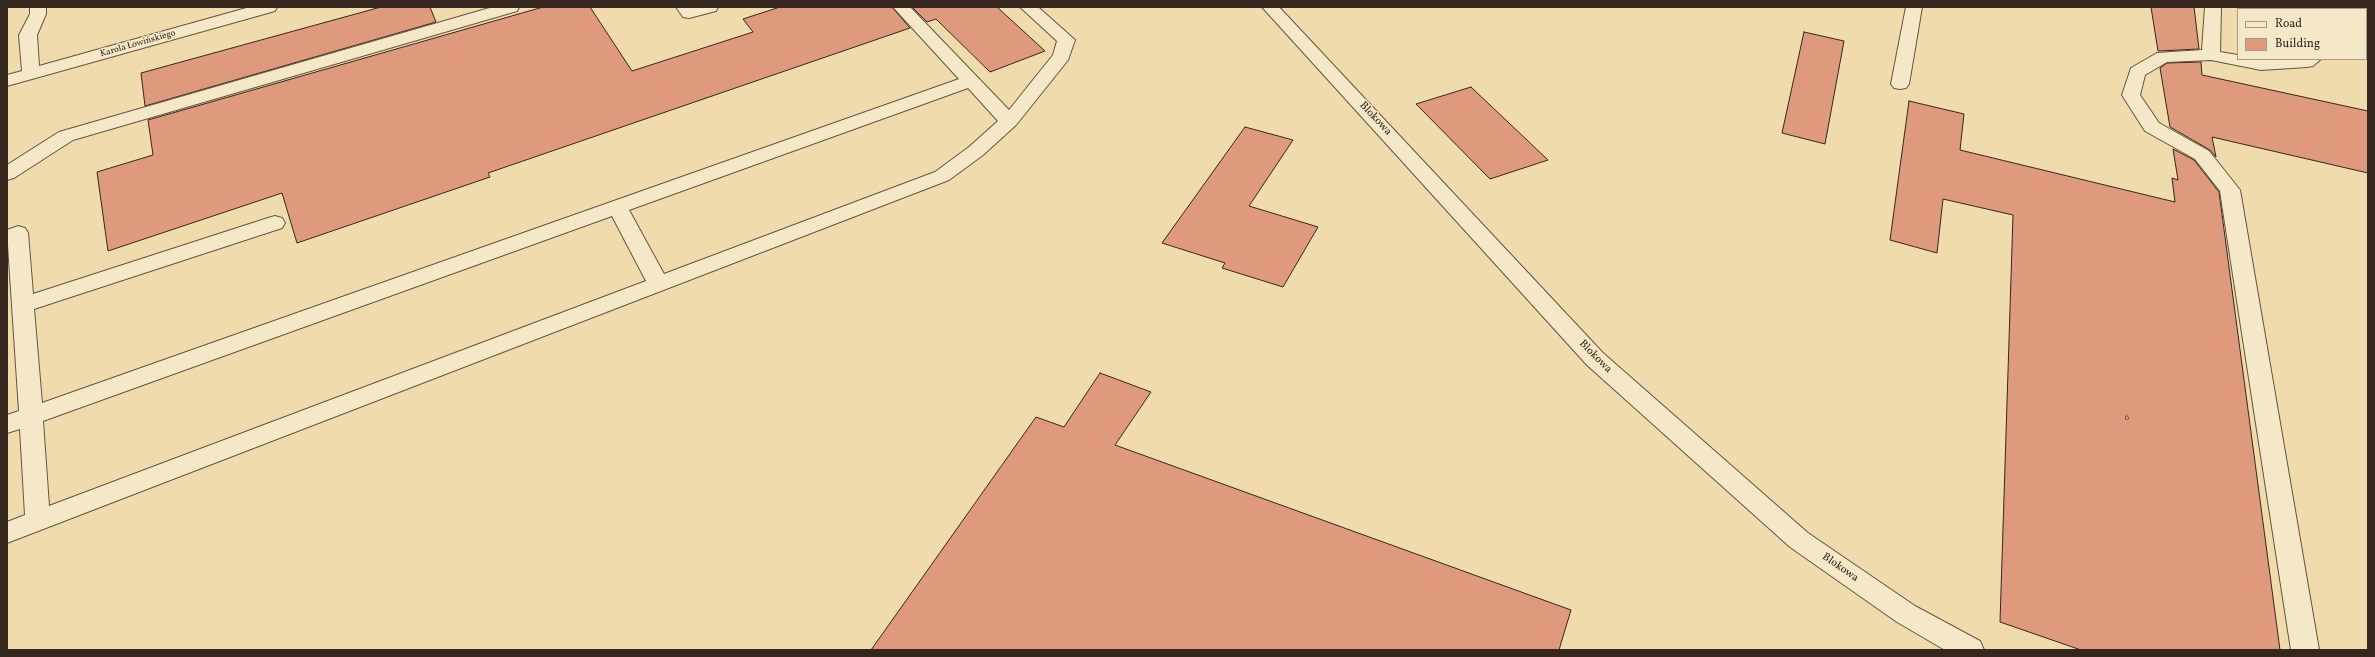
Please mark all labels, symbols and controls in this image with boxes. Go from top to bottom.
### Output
legend [2237,8,2367,60]
text: Road [2275,16,2302,32]
street label: Karola Łowińskiego [99,28,177,60]
text: Building [2275,36,2320,52]
street label: Blokowa [1356,99,1394,139]
street label: Blokowa [1576,338,1614,376]
house number: 6 [2125,413,2129,423]
street label: Blokowa [1819,551,1861,585]

